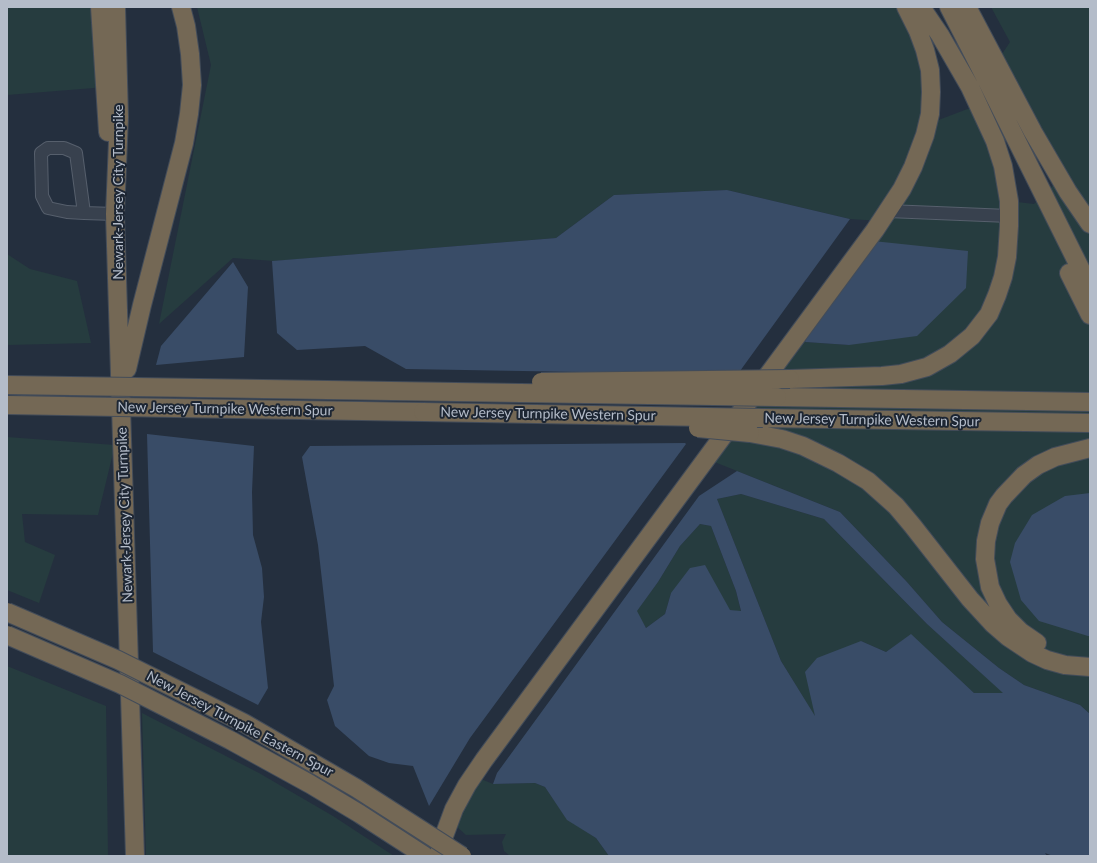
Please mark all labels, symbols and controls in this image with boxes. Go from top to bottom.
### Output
street label: Newark-Jersey City Turnpike [110,104,126,280]
street label: New Jersey Turnpike Western Spur [117,399,333,419]
street label: New Jersey Turnpike Western Spur [440,404,656,424]
street label: New Jersey Turnpike Western Spur [764,410,980,430]
street label: Newark-Jersey City Turnpike [114,427,136,603]
street label: New Jersey Turnpike Eastern Spur [144,668,336,780]

